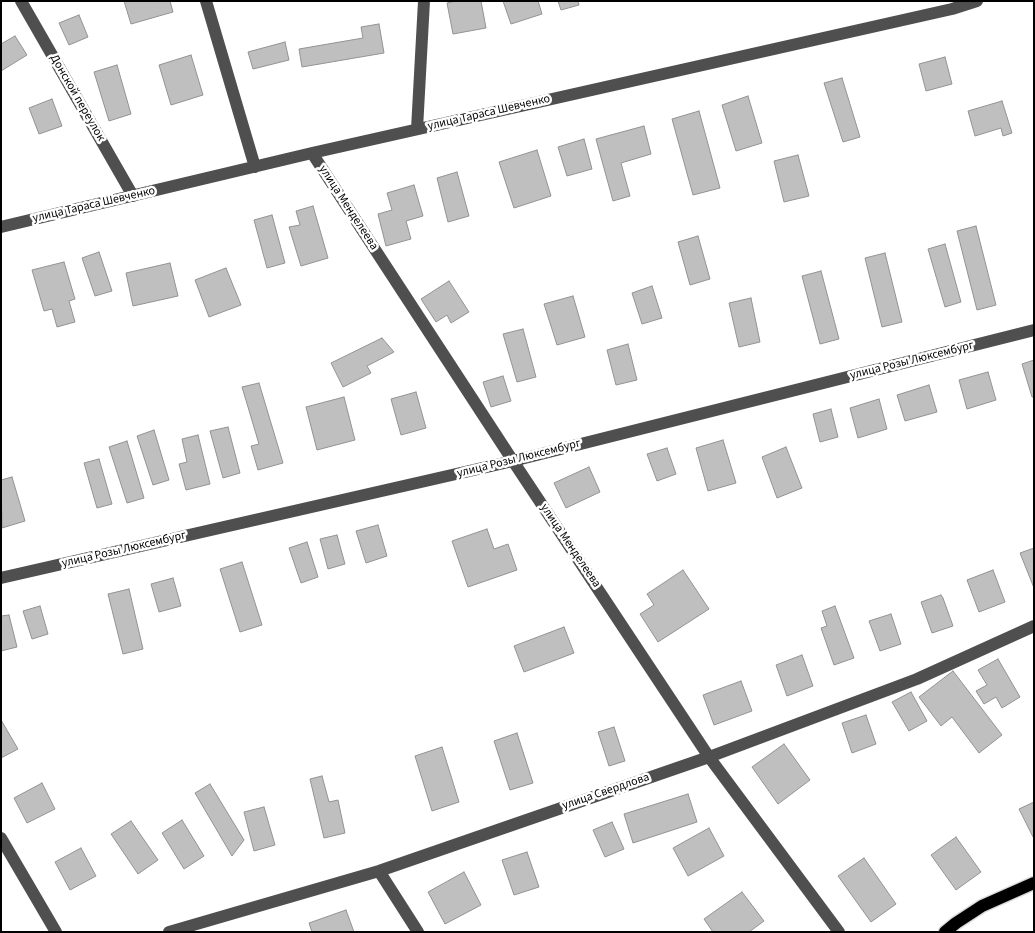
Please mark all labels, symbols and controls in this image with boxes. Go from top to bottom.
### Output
street label: Донской переулок [46,52,108,144]
street label: улица Тараса Шевченко [426,92,552,134]
street label: улица Менделеева [315,163,381,253]
street label: улица Тараса Шевченко [31,184,157,226]
street label: улица Розы Люксембург [849,339,975,383]
street label: улица Розы Люксембург [456,437,582,481]
street label: улица Менделеева [537,501,603,591]
street label: улица Розы Люксембург [60,529,188,571]
street label: улица Свердлова [561,770,651,814]

